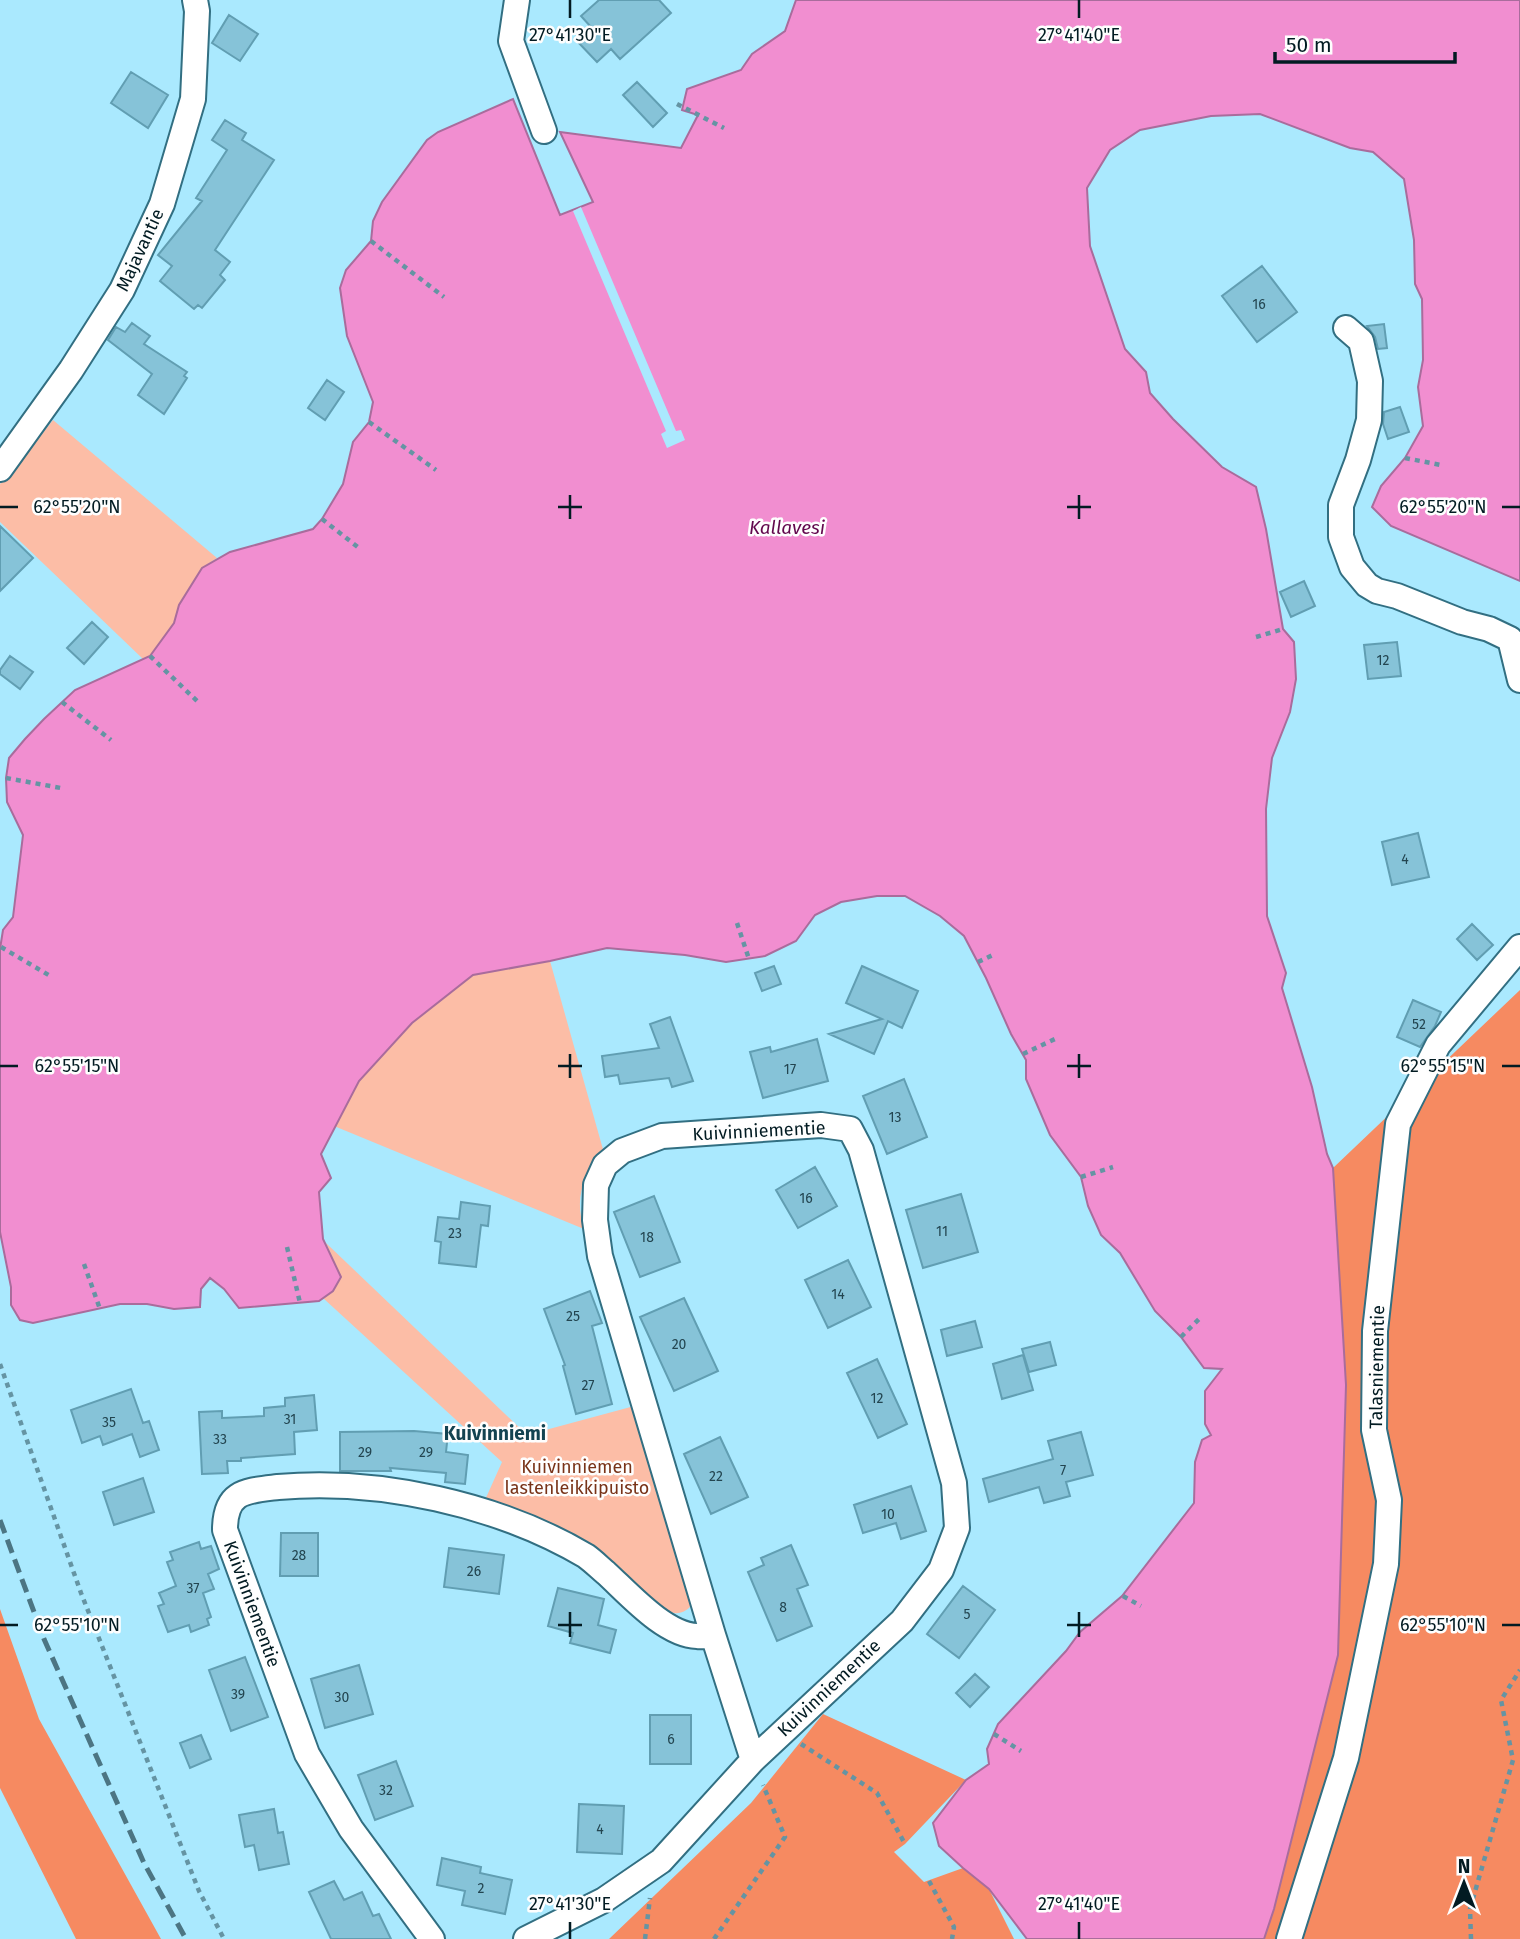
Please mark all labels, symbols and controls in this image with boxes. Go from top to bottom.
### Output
scale bar [1275,21,1455,65]
text: 27°41'30"E [529,24,611,46]
text: 27°41'40"E [1038,24,1120,46]
text: 50 m [1286,32,1332,58]
street label: Majavantie [111,205,169,295]
house number: 16 [1252,296,1266,313]
text: 62°55'20"N [33,496,121,518]
text: 62°55'20"N [1399,496,1487,518]
water label: Kallavesi [749,516,826,539]
house number: 12 [1377,652,1390,669]
house number: 4 [1401,851,1409,868]
house number: 52 [1412,1016,1426,1033]
text: 62°55'15"N [35,1055,119,1077]
text: 62°55'15"N [1401,1055,1485,1077]
house number: 17 [784,1061,796,1078]
house number: 13 [888,1109,902,1126]
street label: Kuivinniementie [692,1117,826,1145]
house number: 16 [799,1190,813,1207]
house number: 11 [936,1223,948,1240]
house number: 23 [448,1225,462,1242]
house number: 18 [640,1229,654,1246]
house number: 14 [831,1286,845,1303]
street label: Talasniementie [1365,1305,1389,1429]
house number: 25 [566,1308,580,1325]
house number: 20 [672,1336,687,1353]
house number: 27 [581,1377,595,1394]
house number: 12 [871,1390,884,1407]
house number: 31 [284,1411,296,1428]
house number: 35 [102,1414,116,1431]
district label: Kuivinniemi [444,1422,546,1445]
house number: 33 [213,1431,227,1448]
house number: 29 [358,1444,372,1461]
house number: 29 [419,1444,433,1461]
park label: Kuivinniemen lastenleikkipuisto [505,1456,649,1499]
house number: 7 [1060,1462,1066,1479]
house number: 22 [709,1468,723,1485]
house number: 10 [881,1506,895,1523]
street label: Kuivinniementie [219,1538,285,1670]
house number: 28 [292,1547,307,1564]
house number: 26 [467,1563,481,1580]
house number: 37 [186,1580,200,1597]
house number: 8 [779,1599,787,1616]
house number: 5 [963,1606,971,1623]
text: 62°55'10"N [34,1614,120,1636]
text: 62°55'10"N [1400,1614,1486,1636]
street label: Kuivinniementie [773,1635,885,1741]
house number: 39 [231,1686,245,1703]
house number: 30 [335,1689,350,1706]
house number: 6 [667,1731,675,1748]
house number: 32 [379,1782,393,1799]
house number: 4 [596,1821,604,1838]
north arrow [1429,1848,1499,1918]
text: N [1458,1855,1470,1878]
house number: 2 [478,1880,485,1897]
text: 27°41'30"E [529,1893,611,1915]
text: 27°41'40"E [1038,1893,1120,1915]

